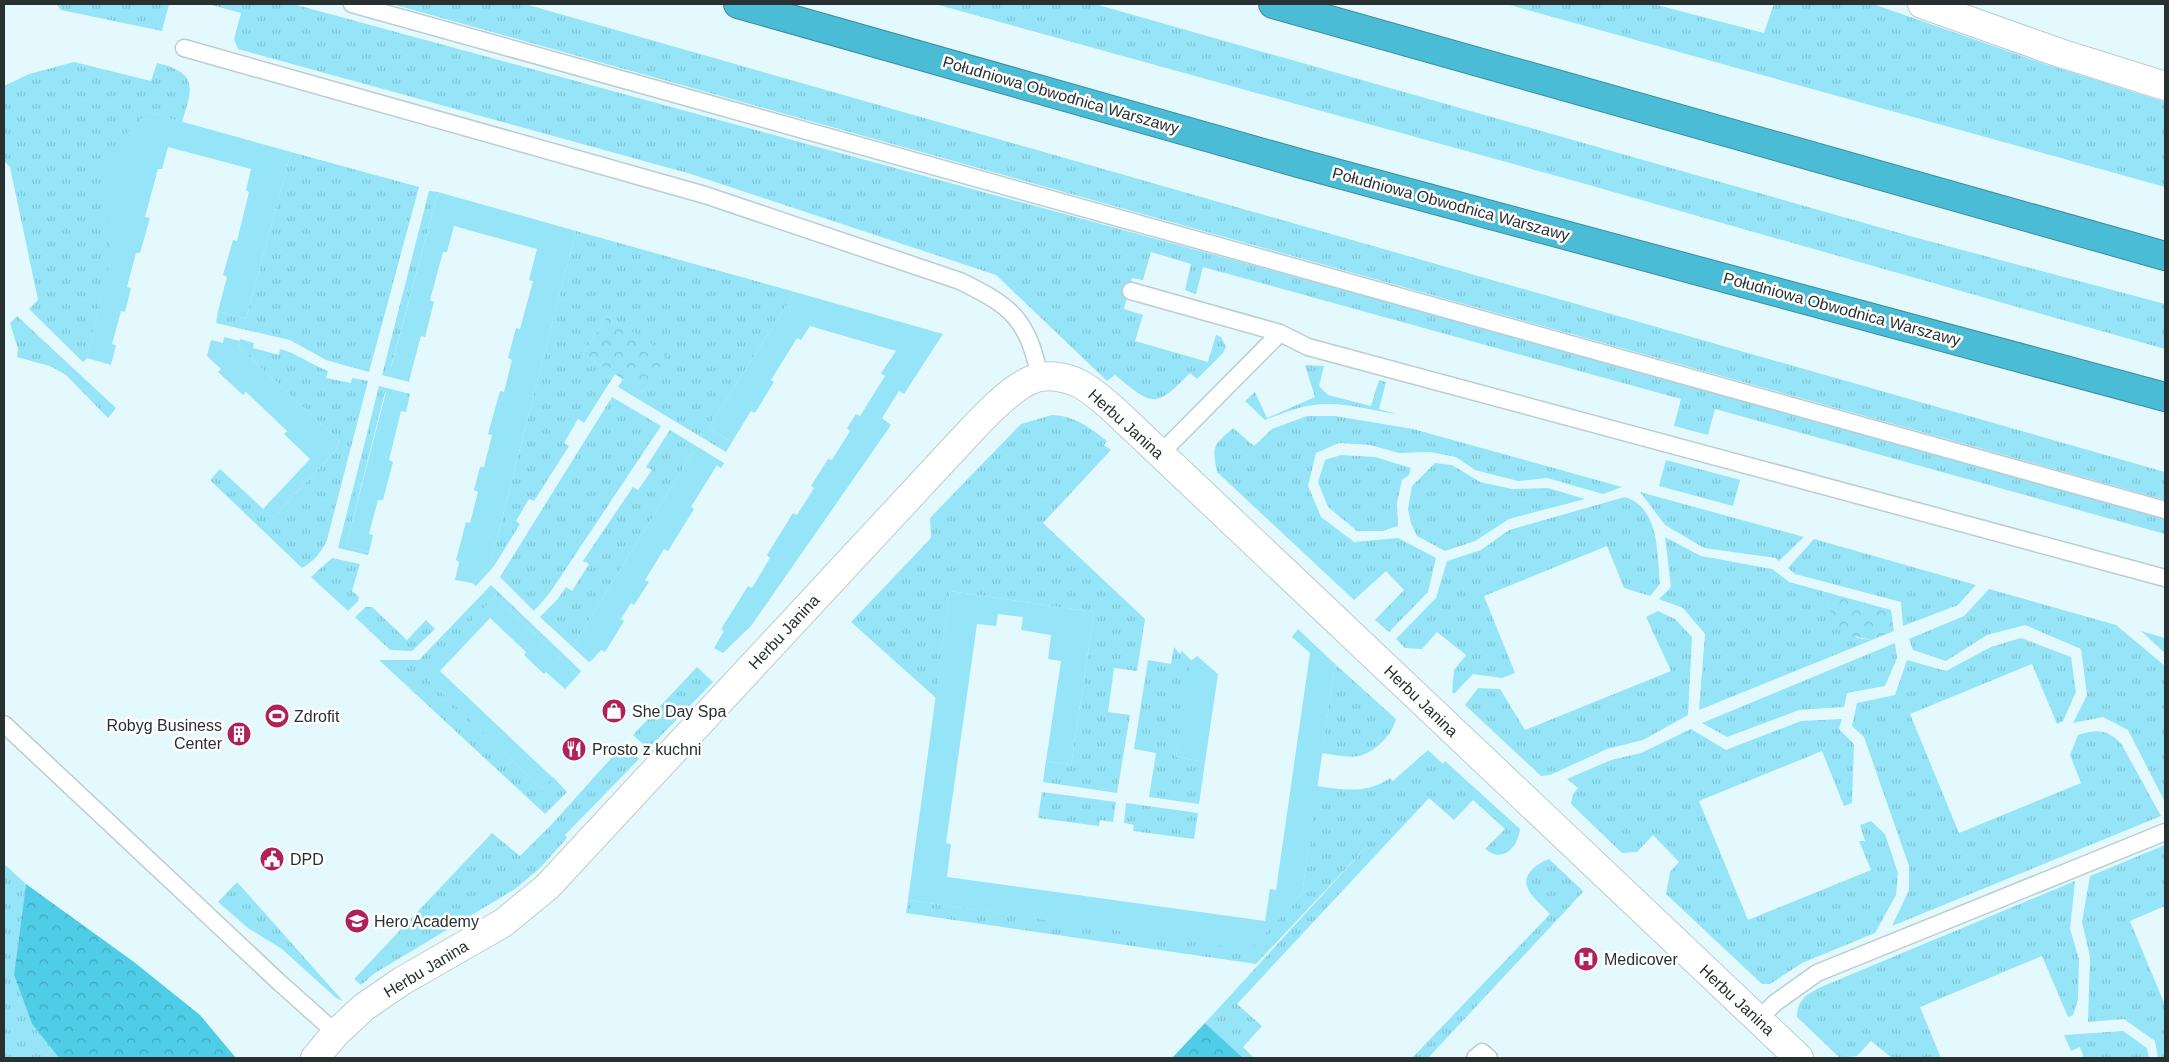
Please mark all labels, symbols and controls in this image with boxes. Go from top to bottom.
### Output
street label: Południowa Obwodnica Warszawy [941,53,1181,137]
street label: Południowa Obwodnica Warszawy [1331,164,1571,244]
street label: Południowa Obwodnica Warszawy [1722,269,1962,349]
street label: Herbu Janina [1085,386,1167,462]
street label: Herbu Janina [745,591,823,673]
street label: Herbu Janina [1381,662,1461,740]
shop icon: She Day Spa [601,698,627,724]
sports icon: Zdrofit [264,703,290,729]
place label: She Day Spa [632,703,726,720]
place label: Zdrofit [294,708,340,725]
place label: Robyg Business Center [106,717,223,752]
building icon: Robyg Business Center [226,721,252,747]
restaurant icon: Prosto z kuchni [561,736,587,762]
place label: Prosto z kuchni [592,741,701,758]
public building icon: DPD [259,846,285,872]
place label: DPD [290,851,324,868]
school or university icon: Hero Academy [344,908,370,934]
place label: Hero Academy [374,913,479,930]
street label: Herbu Janina [381,937,471,1001]
hospital icon: Medicover [1573,946,1599,972]
place label: Medicover [1604,951,1678,968]
street label: Herbu Janina [1696,961,1778,1039]

